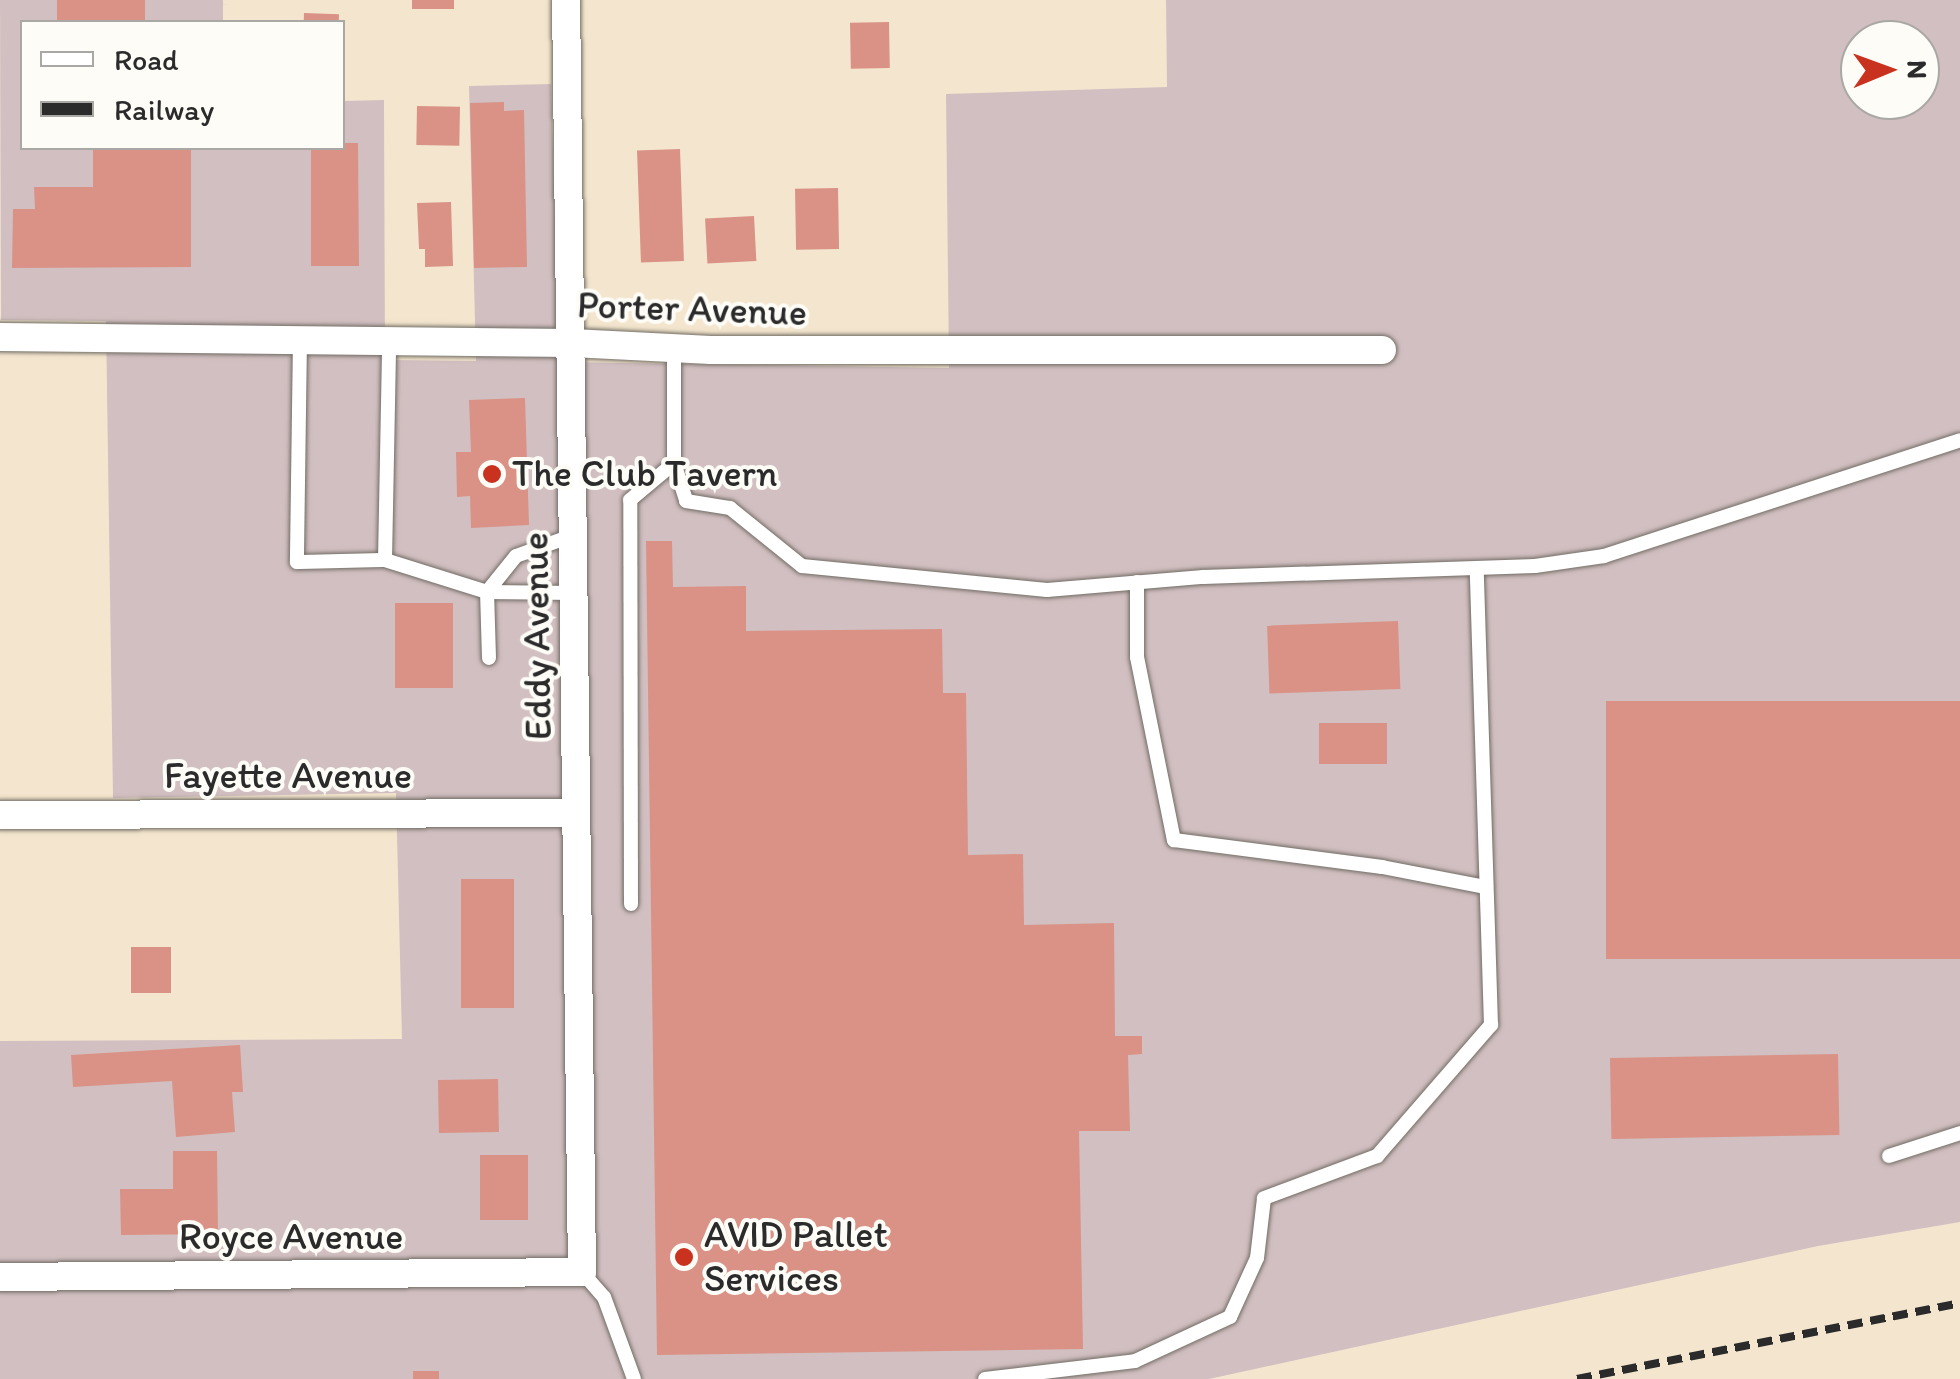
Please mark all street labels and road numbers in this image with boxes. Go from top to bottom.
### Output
street label: Porter Avenue [576,282,808,336]
street label: Eddy Avenue [512,532,562,740]
street label: Fayette Avenue [165,753,411,799]
street label: Royce Avenue [180,1214,402,1260]

